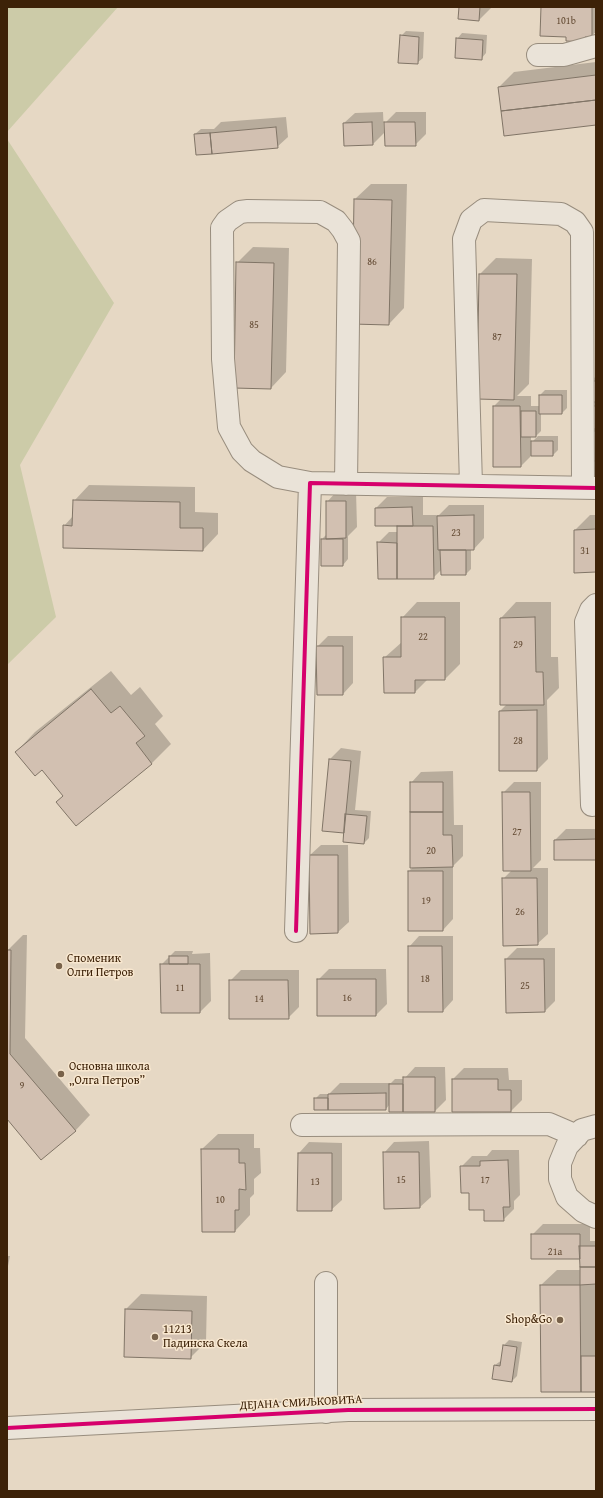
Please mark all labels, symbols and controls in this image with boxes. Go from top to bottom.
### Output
house number: 101b [556,15,576,27]
house number: 86 [367,256,377,268]
house number: 85 [249,319,259,331]
house number: 87 [492,331,502,343]
house number: 23 [451,527,461,539]
house number: 31 [580,545,590,557]
house number: 22 [418,631,428,643]
house number: 29 [513,639,523,651]
house number: 28 [513,735,523,747]
house number: 27 [512,826,522,838]
house number: 20 [426,845,436,857]
house number: 19 [421,895,431,907]
house number: 26 [515,906,525,918]
place label: Споменик Олги Петров [67,952,133,980]
marker: Споменик Олги Петров [54,961,64,971]
house number: 18 [420,973,430,985]
house number: 25 [520,980,530,992]
house number: 11 [175,982,185,994]
house number: 16 [342,992,352,1004]
house number: 14 [254,993,264,1005]
place label: Основна школа „Олга Петров” [69,1060,150,1088]
marker: Основна школа „Олга Петров” [56,1069,66,1079]
house number: 9 [20,1080,24,1092]
house number: 15 [396,1174,406,1186]
house number: 17 [480,1174,490,1186]
house number: 13 [310,1176,320,1188]
house number: 10 [215,1194,225,1206]
house number: 21a [548,1246,562,1258]
place label: Shop&Go [506,1313,552,1327]
marker: Shop&Go [555,1315,565,1325]
place label: 11213 Падинска Скела [163,1323,248,1351]
marker: 11213 Падинска Скела [150,1332,160,1342]
street label: ДЕЈАНА СМИЉКОВИЋА [239,1393,363,1413]

